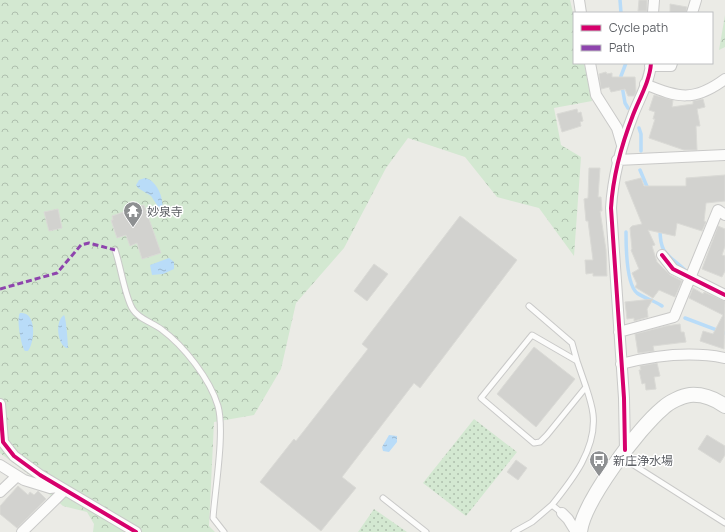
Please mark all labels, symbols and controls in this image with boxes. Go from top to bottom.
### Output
legend [573,12,713,64]
text: Cycle path [609,19,668,36]
text: Path [609,39,635,56]
temple icon: 妙泉寺 [122,200,144,228]
place label: 妙泉寺 [147,203,183,220]
bus stop icon: 新庄浄水場 [588,449,610,477]
place label: 新庄浄水場 [613,452,673,469]

